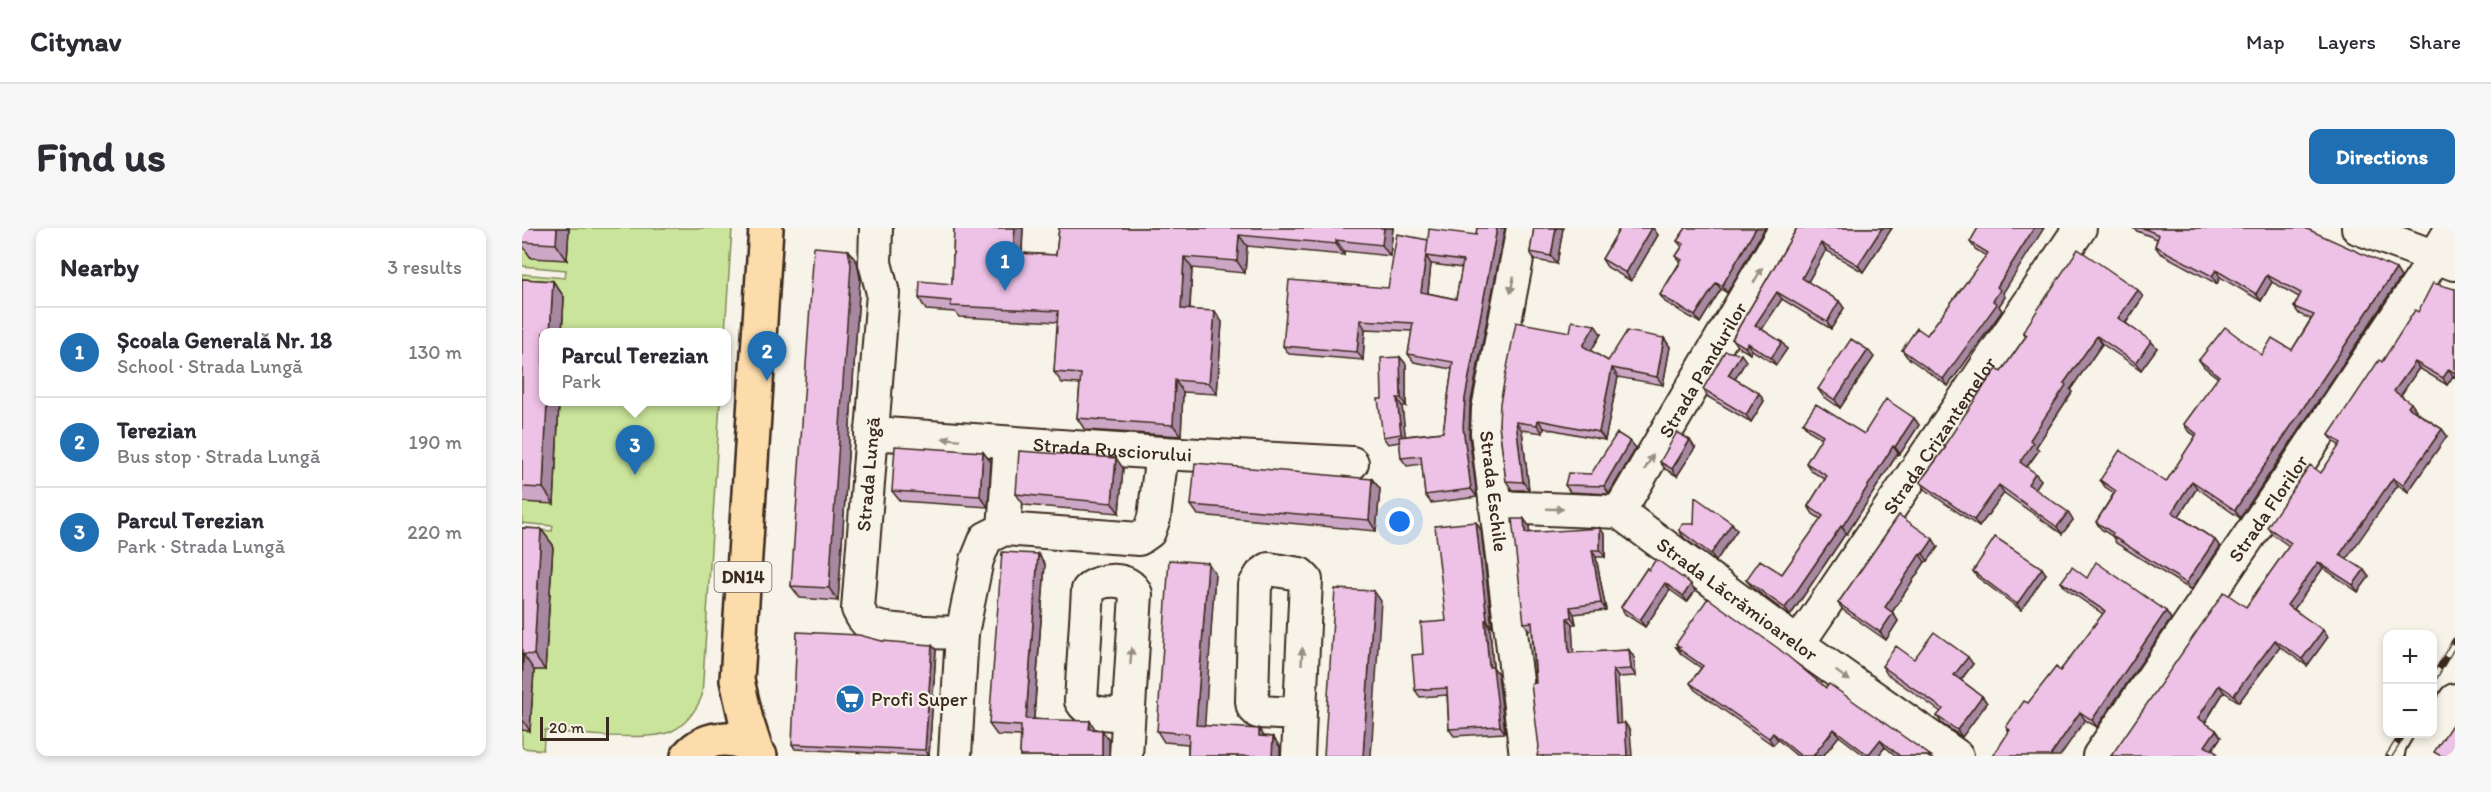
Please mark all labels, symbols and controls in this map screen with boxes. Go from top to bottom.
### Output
text: Citynav [30,24,121,58]
text: Map [2246,29,2285,54]
text: Layers [2318,29,2376,54]
text: Share [2409,29,2461,54]
button: Directions [2309,129,2455,184]
text: Find us [36,131,166,182]
pin: 1 [986,242,1024,291]
text: Nearby [60,251,139,283]
text: 3 results [387,255,462,279]
one-way arrow [1753,267,1763,284]
one-way arrow [1507,276,1516,295]
street label: Strada Pandurilor [1653,297,1752,442]
text: Școala Generală Nr. 18 [117,327,332,354]
popup [539,328,731,406]
pin: 2 [748,332,786,381]
text: 1 [75,340,84,364]
text: 130 m [408,340,462,364]
text: Parcul Terezian [562,342,708,369]
street label: Strada Crizantemelor [1877,352,2001,519]
text: School · Strada Lungă [117,354,303,378]
text: Park [562,369,601,393]
street label: Strada Lungă [851,415,885,532]
text: Terezian [117,417,196,444]
pin: 3 [616,426,654,475]
street label: Strada Eschile [1475,429,1513,553]
text: 2 [74,430,85,454]
text: 190 m [409,430,462,454]
street label: Strada Rusciorului [1032,432,1193,467]
one-way arrow [942,434,961,444]
text: Bus stop · Strada Lungă [117,444,320,468]
street label: Strada Florilor [2223,450,2313,566]
one-way arrow [1644,453,1654,470]
one-way arrow [1545,505,1564,514]
text: Parcul Terezian [117,507,264,534]
your location [1385,507,1414,536]
text: 3 [74,520,85,544]
text: 220 m [407,520,462,544]
street label: Strada Lăcrămioarelor [1652,532,1822,666]
text: Park · Strada Lungă [117,534,285,558]
road number: DN14 [714,562,772,592]
map controls [2383,630,2437,738]
button: + [2383,630,2437,684]
one-way arrow [1127,646,1136,665]
one-way arrow [1298,646,1307,665]
one-way arrow [1835,670,1851,682]
supermarket icon: Profi Super [834,683,866,715]
button: − [2383,684,2437,738]
place label: Profi Super [871,687,967,711]
scale bar [540,714,609,742]
text: 20 m [549,718,584,737]

